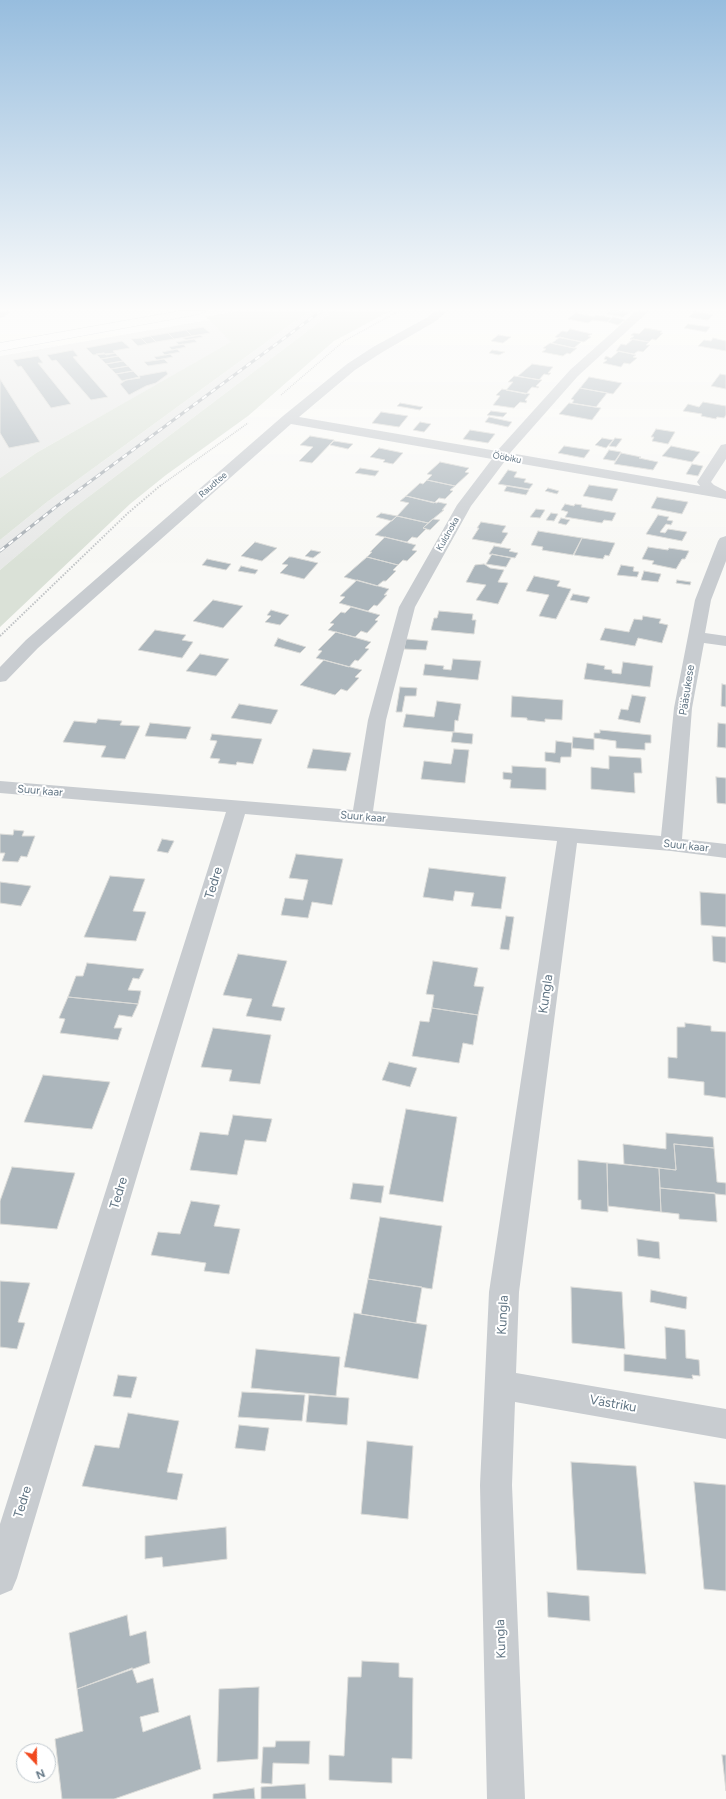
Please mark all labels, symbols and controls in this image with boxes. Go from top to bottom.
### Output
street label: Ööbiku [492,450,522,466]
street label: Raudtee [197,470,229,500]
street label: Kuldnoka [434,515,462,553]
street label: Pääsukese [676,664,698,716]
street label: Suur kaar [17,782,63,800]
street label: Suur kaar [340,808,386,826]
street label: Suur kaar [663,837,709,855]
street label: Tedre [202,865,226,901]
street label: Kungla [536,973,556,1015]
street label: Tedre [107,1175,131,1211]
street label: Kungla [494,1295,512,1335]
street label: Västriku [588,1392,638,1416]
street label: Tedre [11,1484,35,1520]
street label: Kungla [493,1619,509,1659]
north arrow [16,1743,56,1783]
text: N [34,1766,47,1781]

